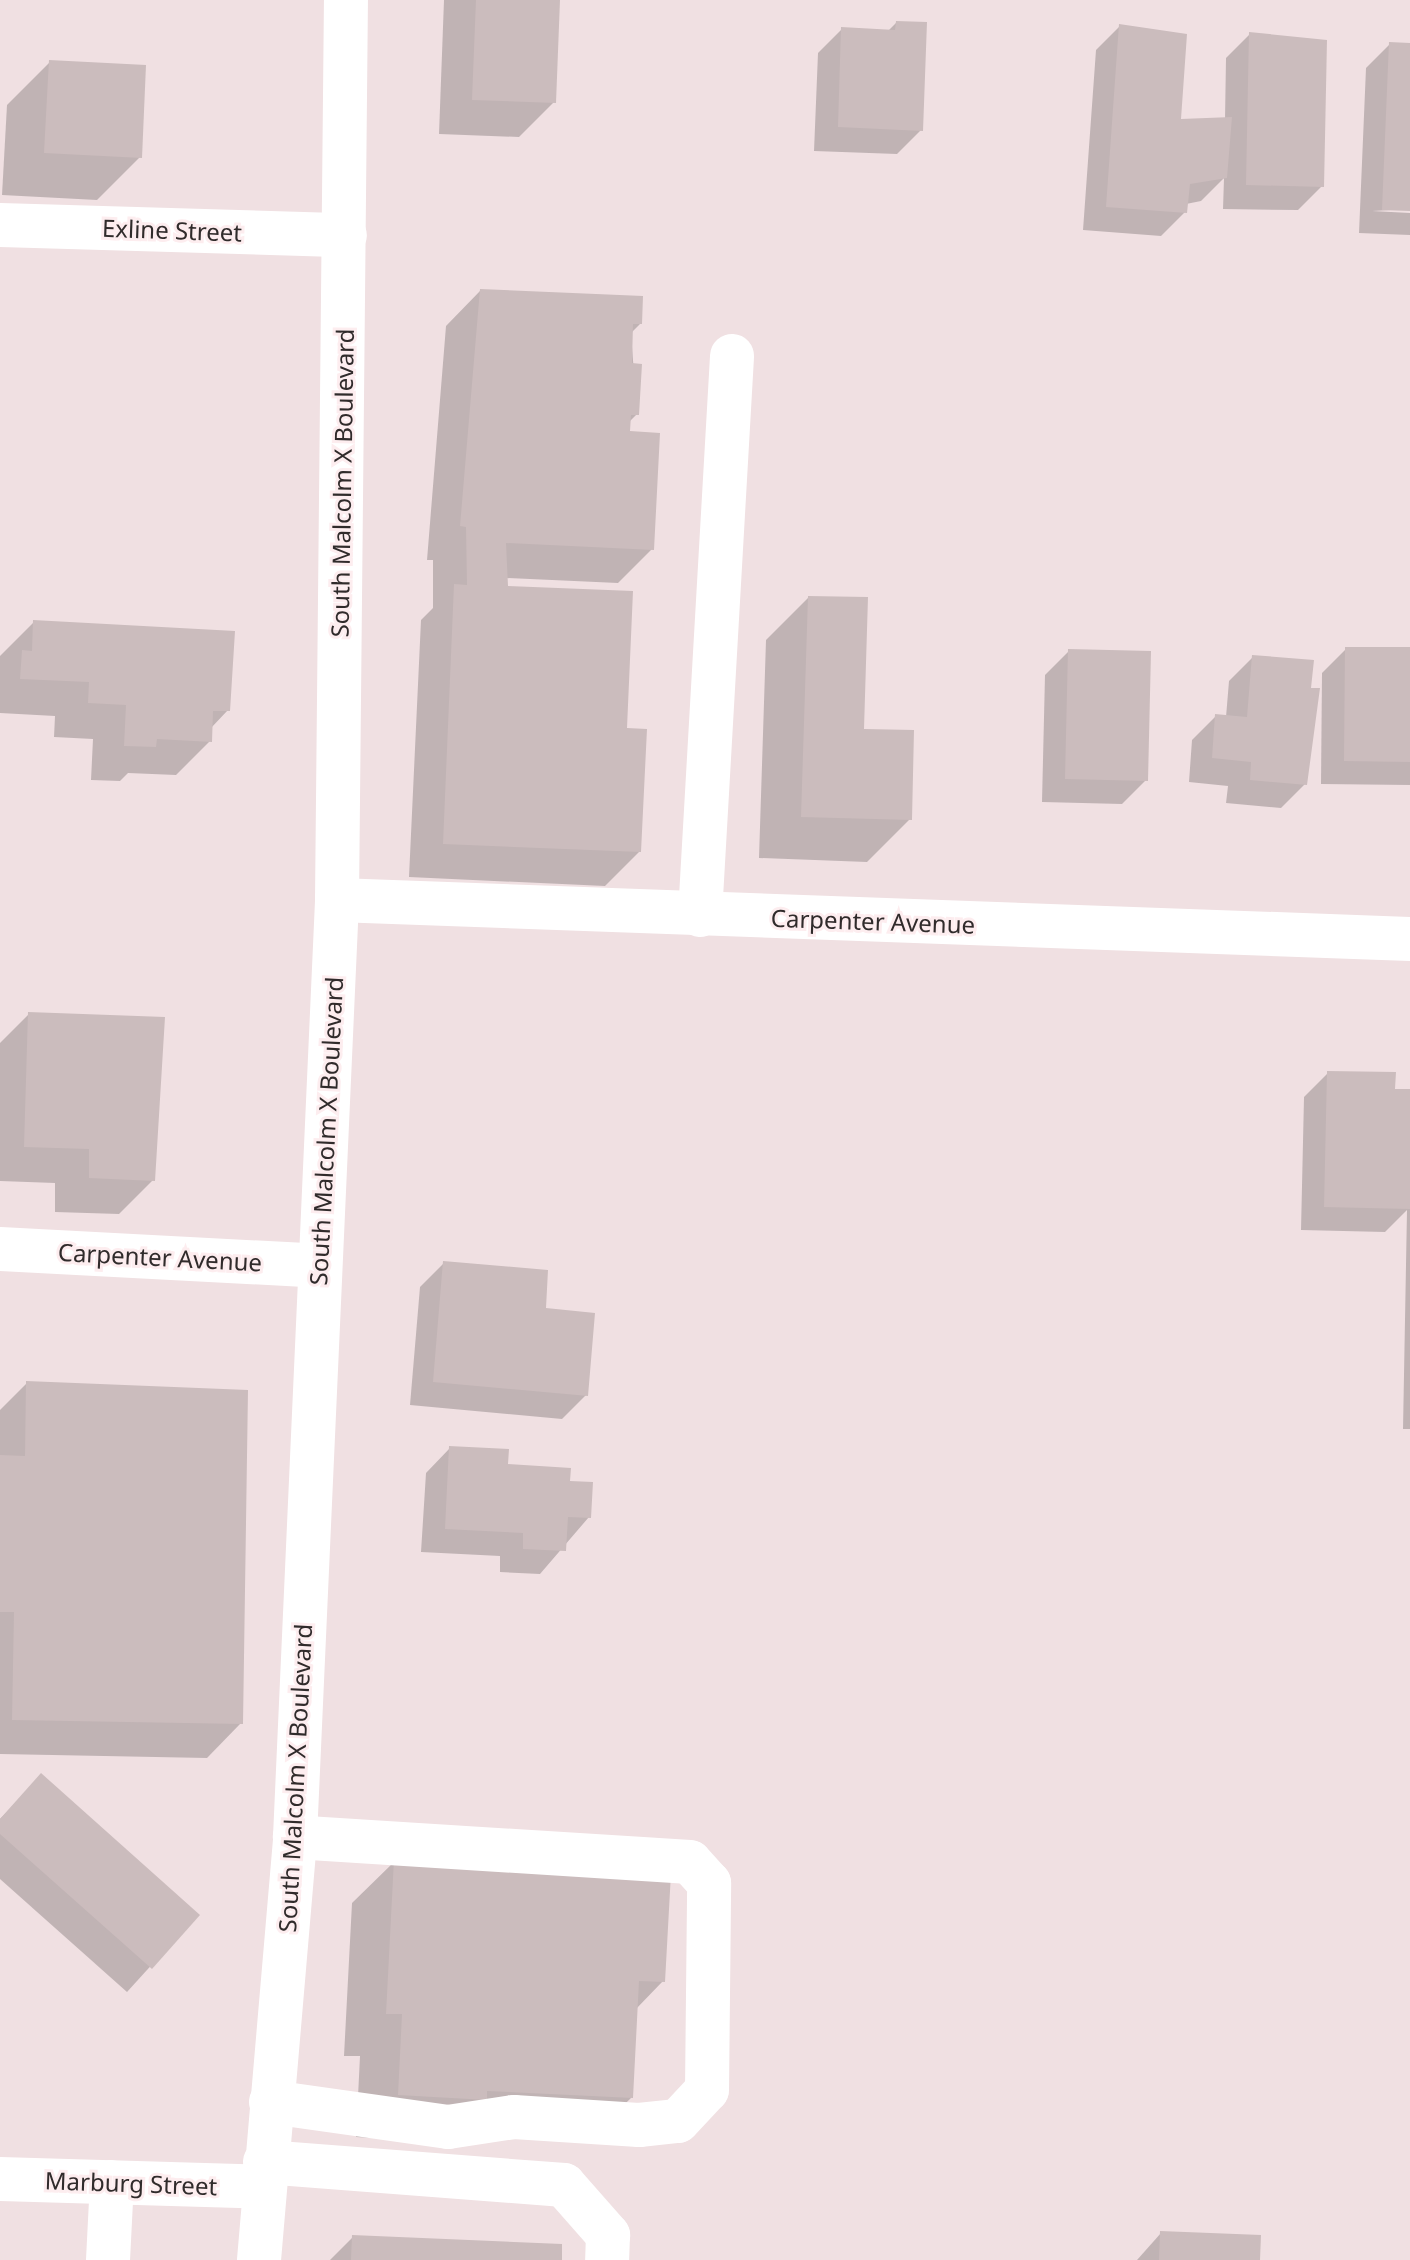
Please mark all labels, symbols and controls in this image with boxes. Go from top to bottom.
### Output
street label: Exline Street [102,213,242,247]
street label: South Malcolm X Boulevard [325,328,359,638]
street label: Carpenter Avenue [770,903,976,939]
street label: South Malcolm X Boulevard [304,976,348,1286]
street label: Carpenter Avenue [57,1237,263,1277]
street label: South Malcolm X Boulevard [273,1623,317,1933]
street label: Marburg Street [44,2166,218,2200]

